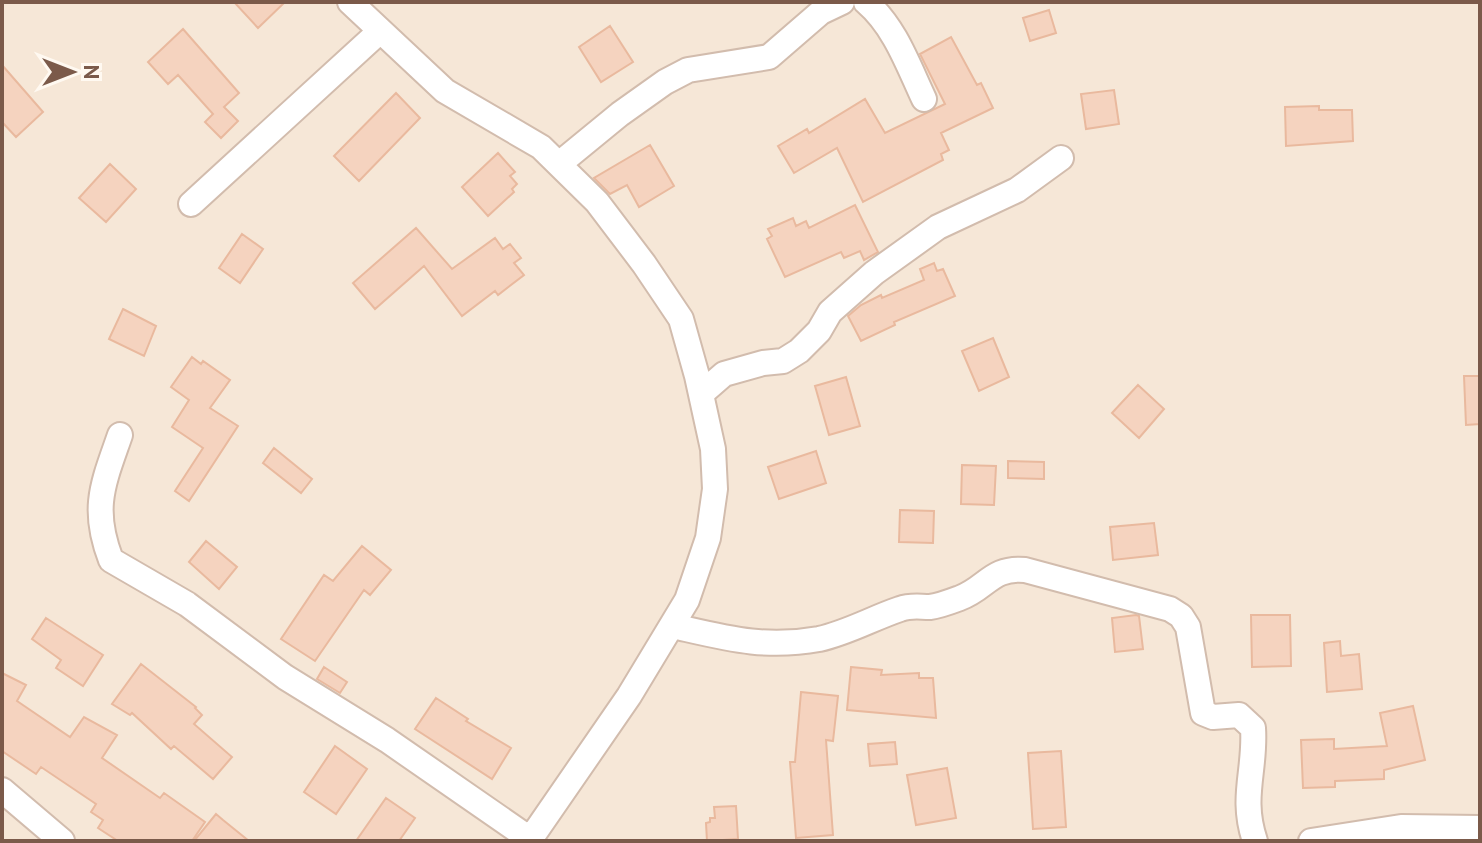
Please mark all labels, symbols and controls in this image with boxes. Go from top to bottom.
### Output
north arrow [32,32,112,112]
text: N [78,65,106,79]

